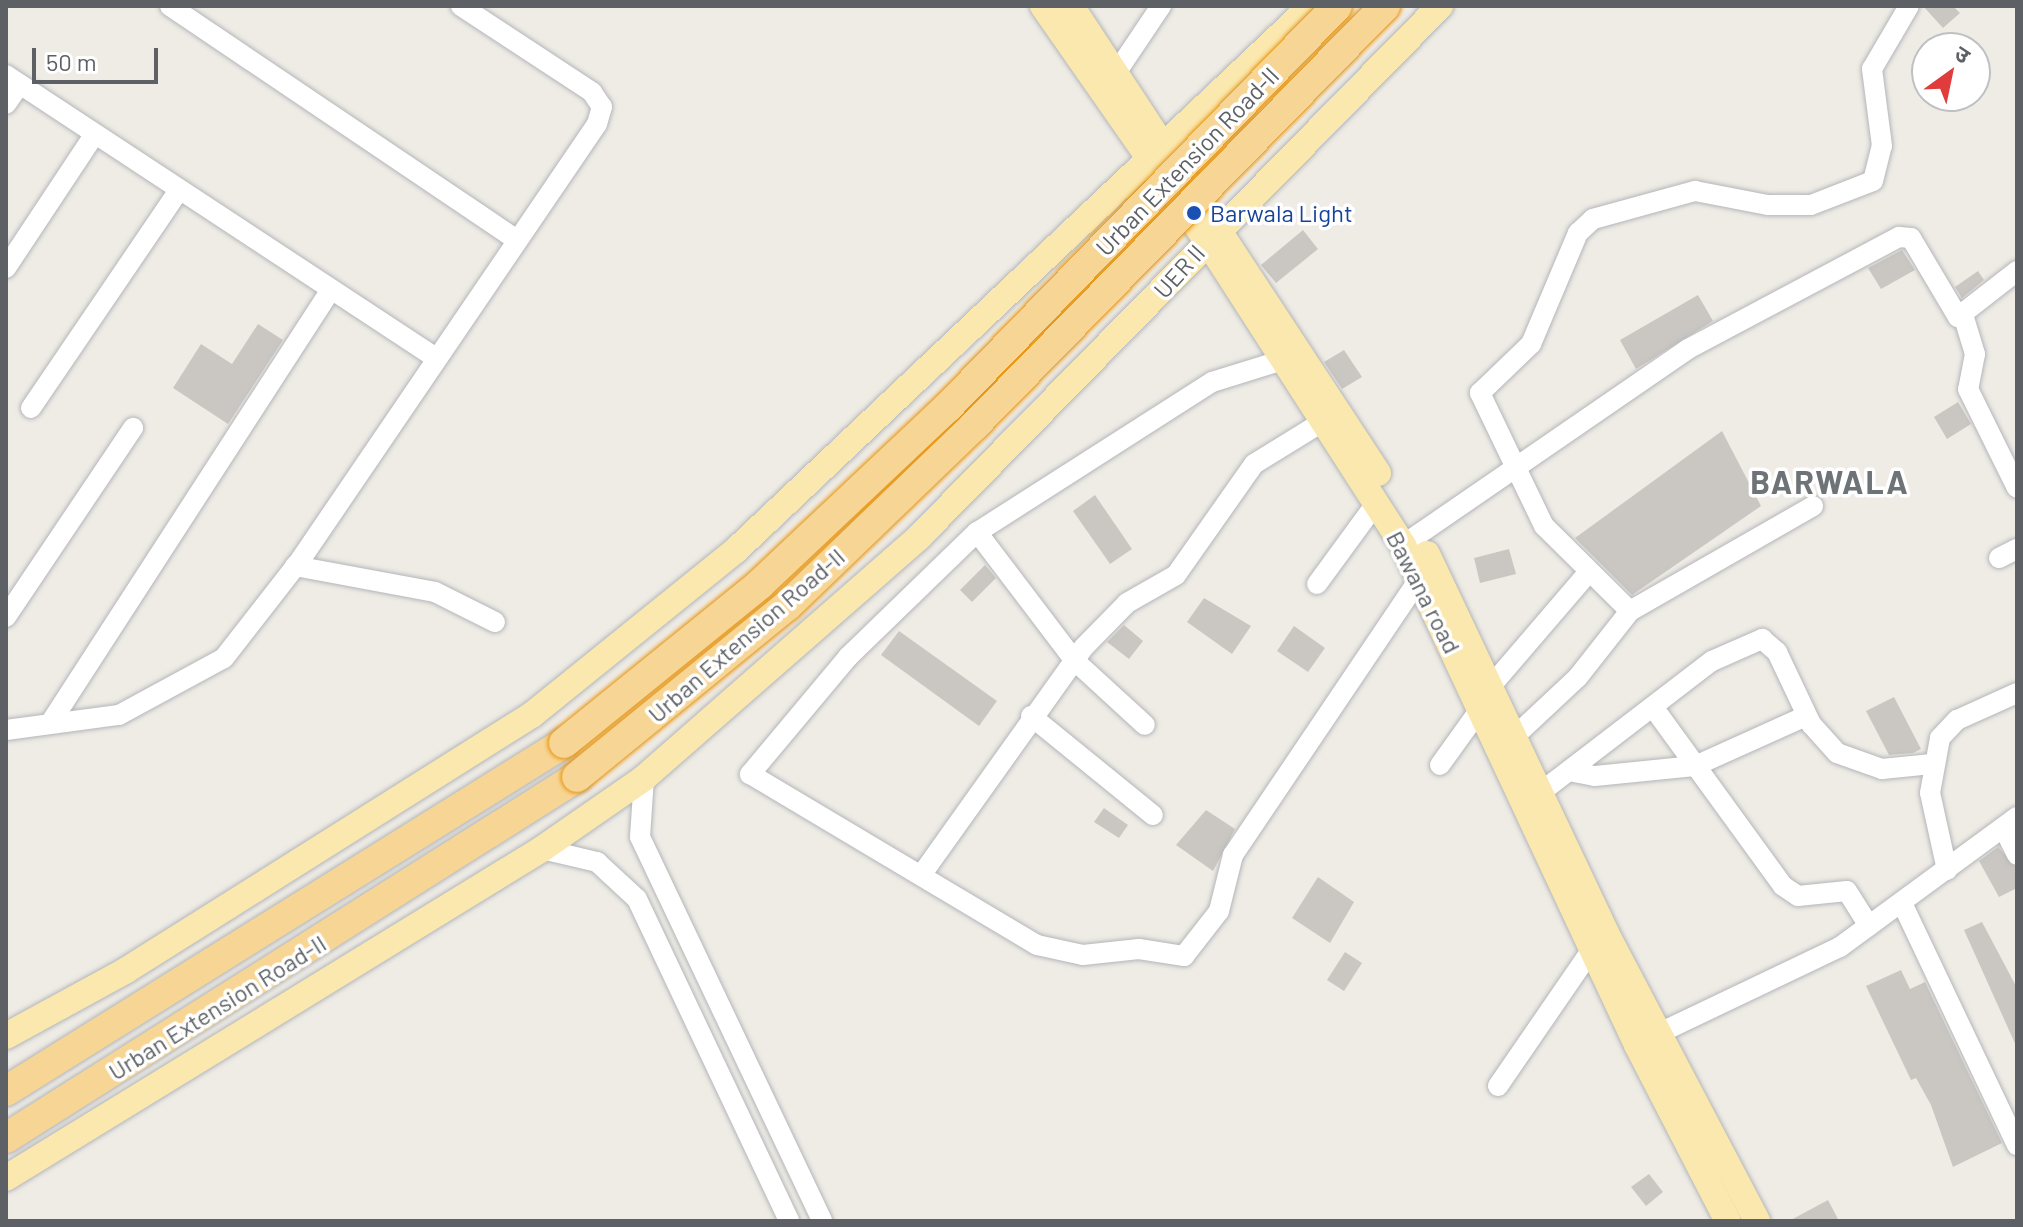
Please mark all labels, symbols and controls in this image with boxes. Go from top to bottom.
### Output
scale bar [36,32,162,82]
north arrow [1911,32,1991,112]
text: उ [1951,39,1975,68]
text: 50 m [46,47,97,76]
street label: Urban Extension Road-II [1089,61,1285,261]
place label: Barwala Light [1210,199,1353,227]
marker: Barwala Light [1185,204,1203,222]
street label: UER II [1148,238,1210,304]
district label: BARWALA [1750,462,1910,500]
street label: Bawana road [1381,526,1467,658]
street label: Urban Extension Road-II [642,542,850,728]
street label: Urban Extension Road-II [103,928,331,1086]

